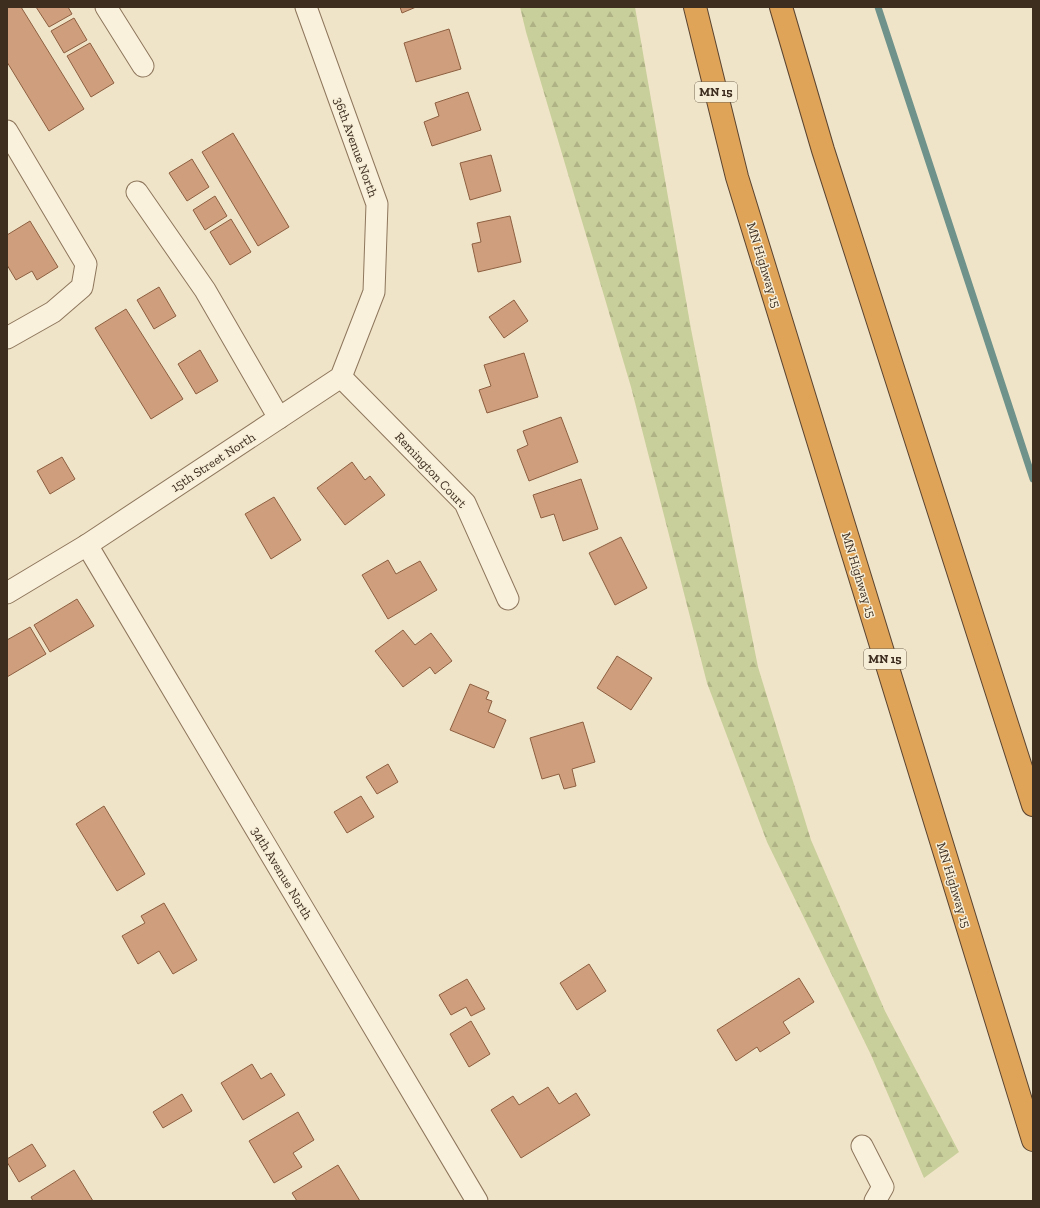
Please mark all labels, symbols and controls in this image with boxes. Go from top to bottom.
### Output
road number: MN 15 [695,82,737,102]
street label: 36th Avenue North [331,95,381,200]
street label: MN Highway 15 [744,220,784,310]
street label: 15th Street North [168,429,258,495]
street label: Remington Court [392,429,470,511]
street label: MN Highway 15 [839,530,879,620]
road number: MN 15 [864,649,906,669]
street label: 34th Avenue North [248,824,316,923]
street label: MN Highway 15 [934,840,974,930]

